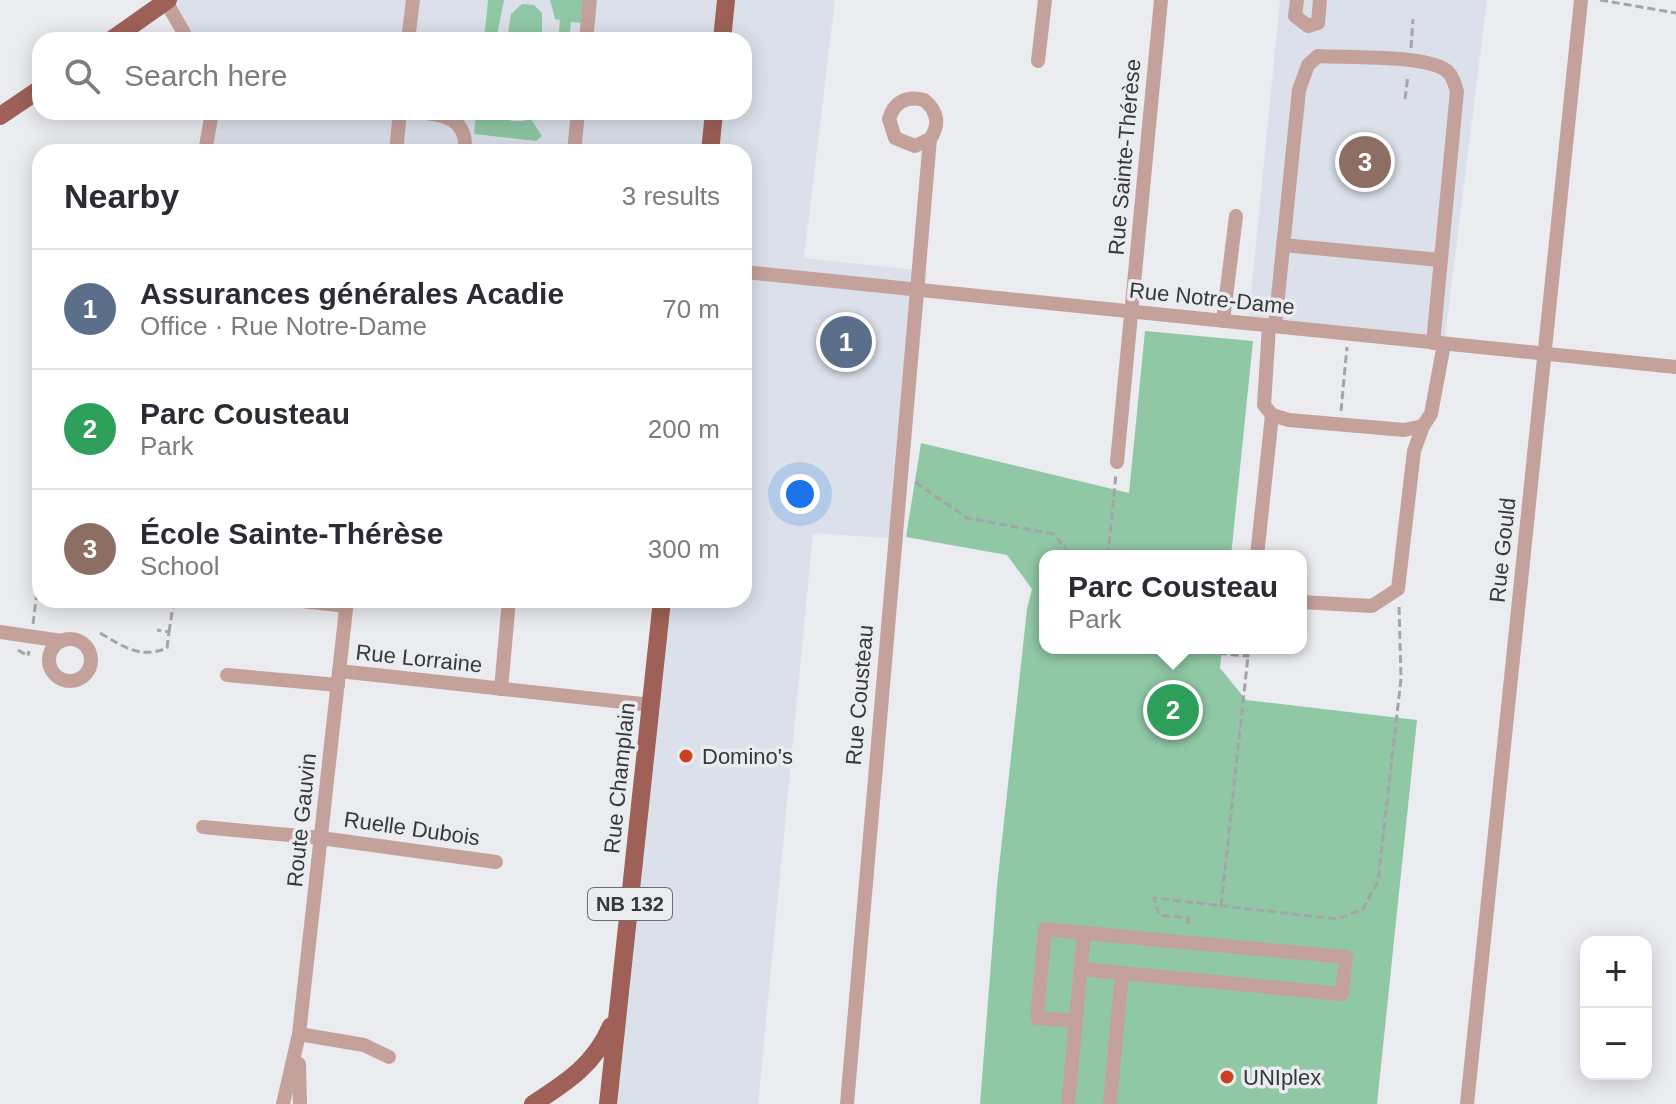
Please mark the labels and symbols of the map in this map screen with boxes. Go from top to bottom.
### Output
street label: Rue Sainte-Thérèse [1103,58,1146,256]
pin: 3 [1339,132,1391,192]
street label: Rue Notre-Dame [1128,277,1296,320]
pin: 1 [820,312,872,372]
your location [780,474,820,514]
street label: Rue Gould [1485,496,1520,604]
street label: Rue Cousteau [841,624,878,766]
street label: Rue Lorraine [354,639,483,678]
pin: 2 [1147,680,1199,740]
street label: Rue Champlain [599,701,640,855]
place label: Domino's [702,744,793,769]
marker: Domino's [677,747,695,765]
street label: Route Gauvin [282,752,321,888]
street label: Ruelle Dubois [342,807,481,850]
road number: NB 132 [588,888,672,920]
place label: UNIplex [1243,1065,1321,1090]
marker: UNIplex [1218,1068,1236,1086]

